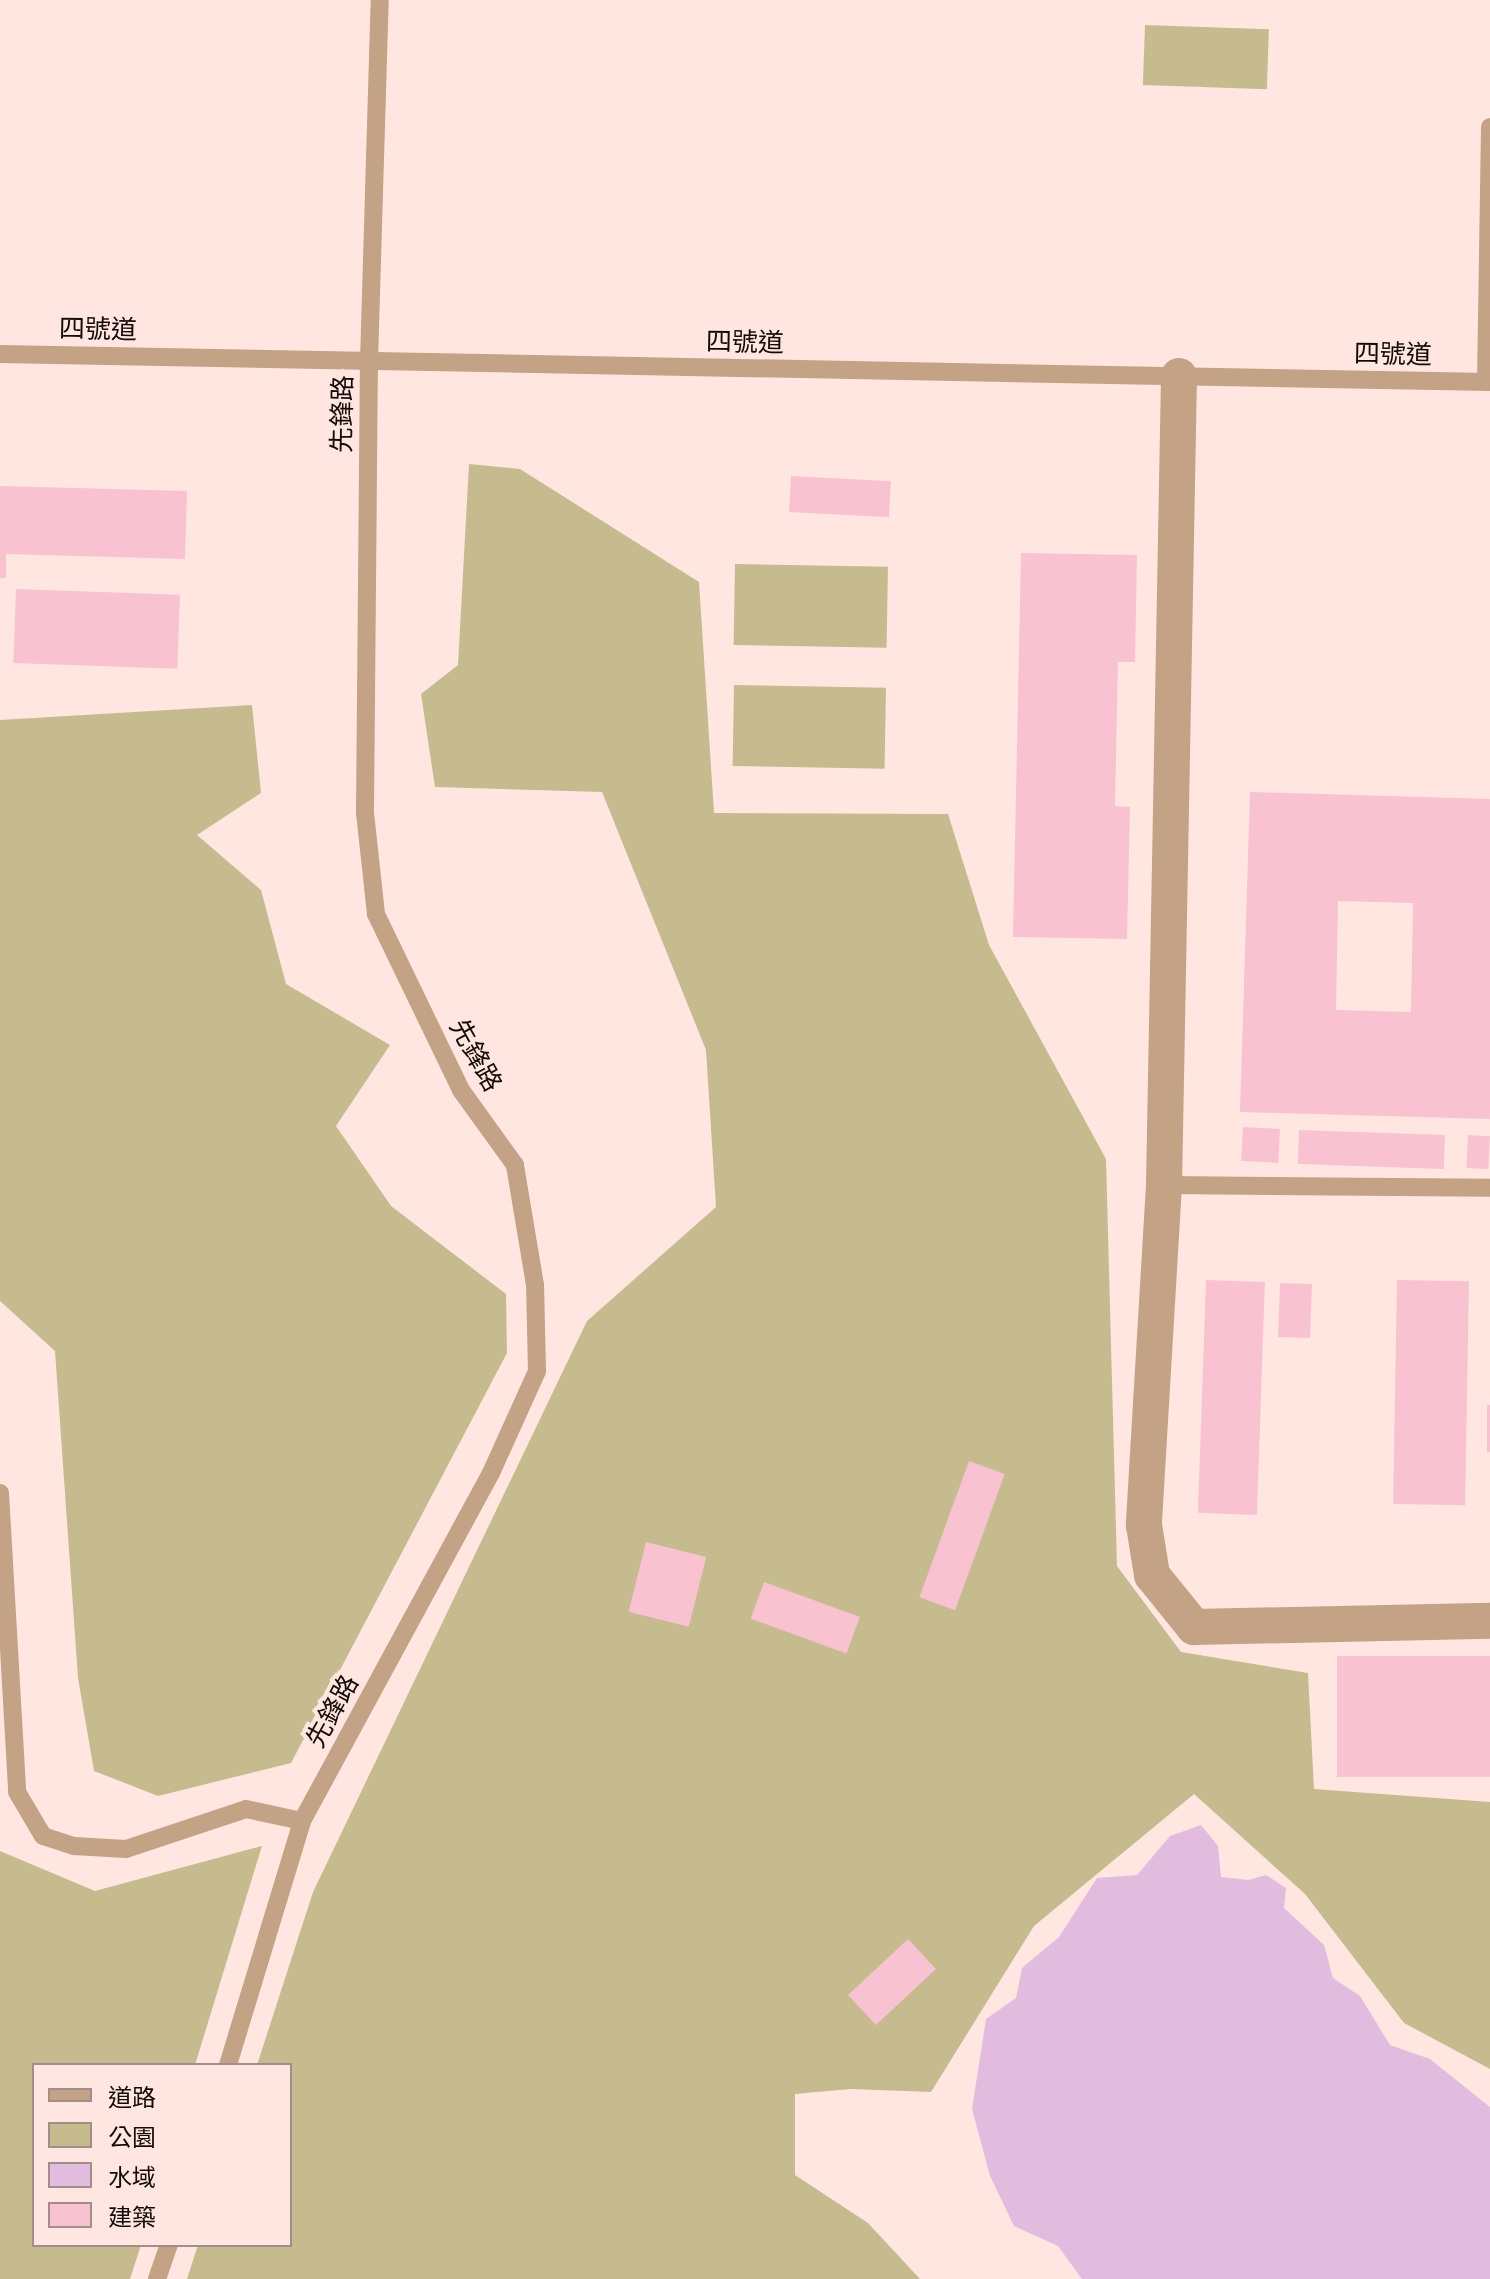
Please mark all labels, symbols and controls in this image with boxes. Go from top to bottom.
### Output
street label: 四號道 [59,313,137,345]
street label: 四號道 [706,326,784,358]
street label: 四號道 [1354,338,1432,370]
street label: 先鋒路 [326,375,358,453]
street label: 先鋒路 [443,1013,509,1097]
street label: 先鋒路 [299,1669,365,1753]
legend [32,2063,292,2247]
text: 道路 [108,2080,156,2113]
text: 公園 [108,2120,156,2153]
text: 水域 [108,2160,156,2193]
text: 建築 [108,2200,156,2233]

